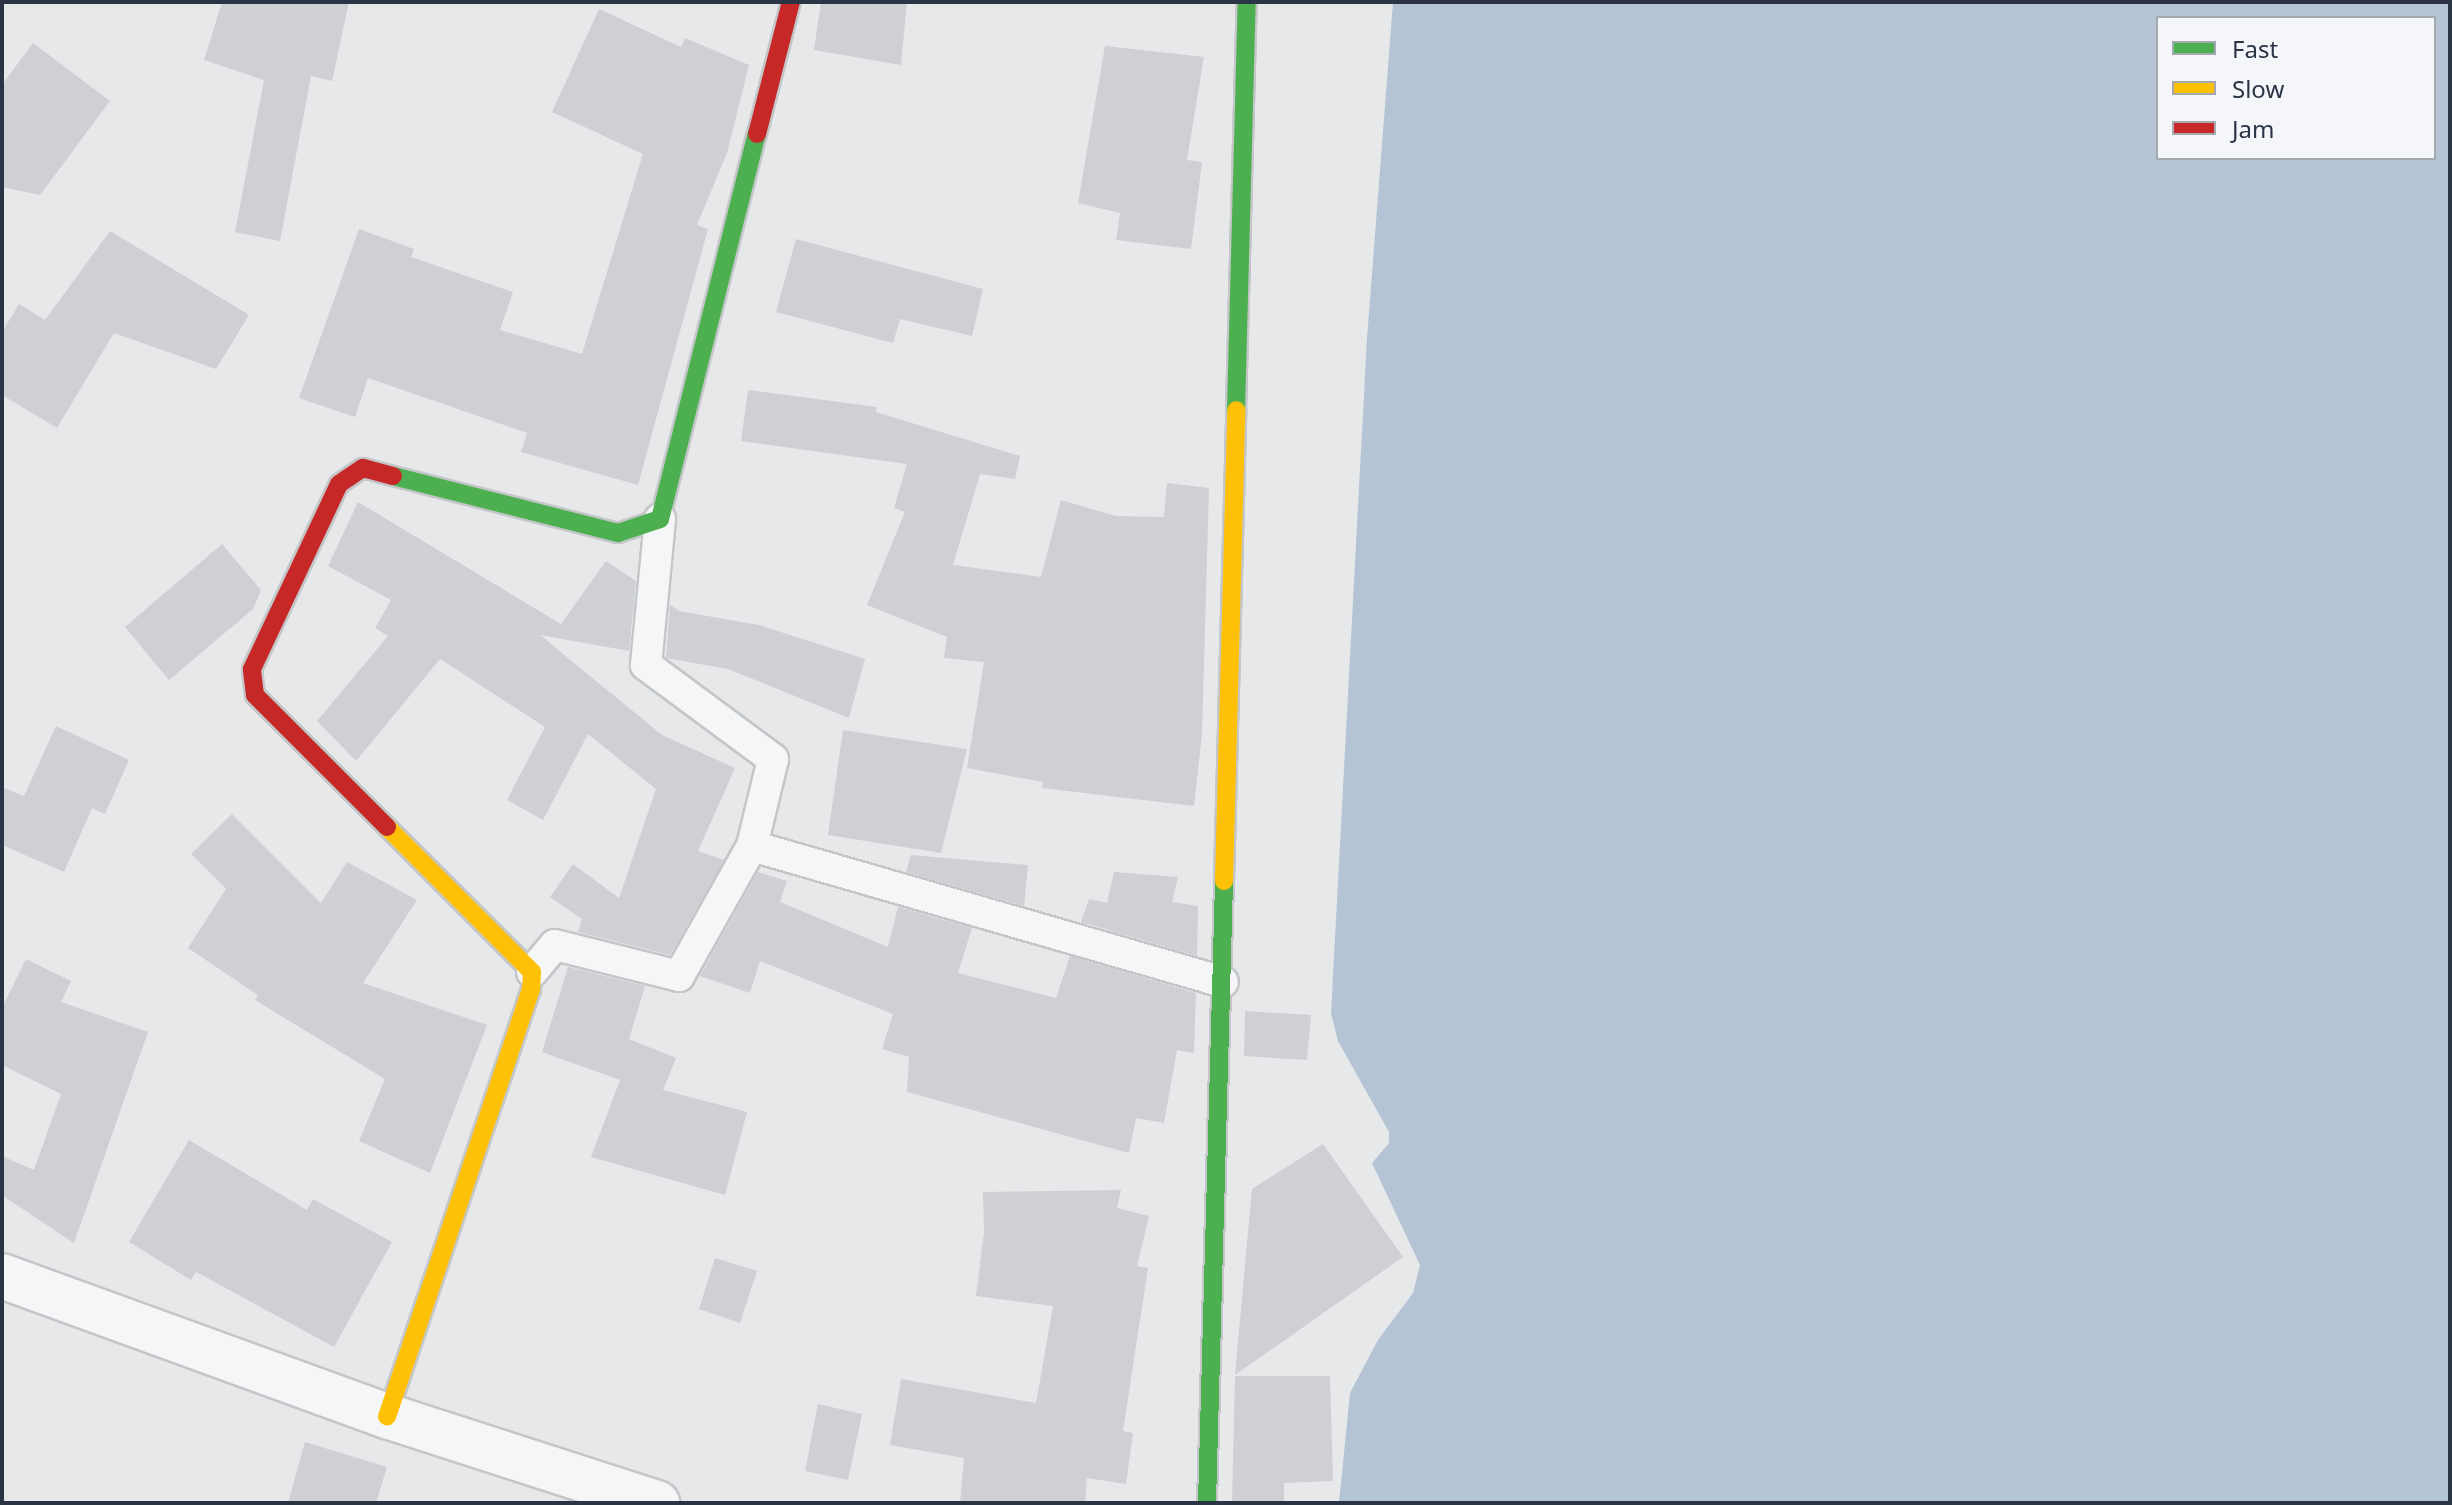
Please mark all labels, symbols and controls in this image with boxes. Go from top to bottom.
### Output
legend [2156,16,2436,160]
text: Fast [2232,32,2278,65]
text: Slow [2232,72,2284,105]
text: Jam [2232,112,2274,145]

